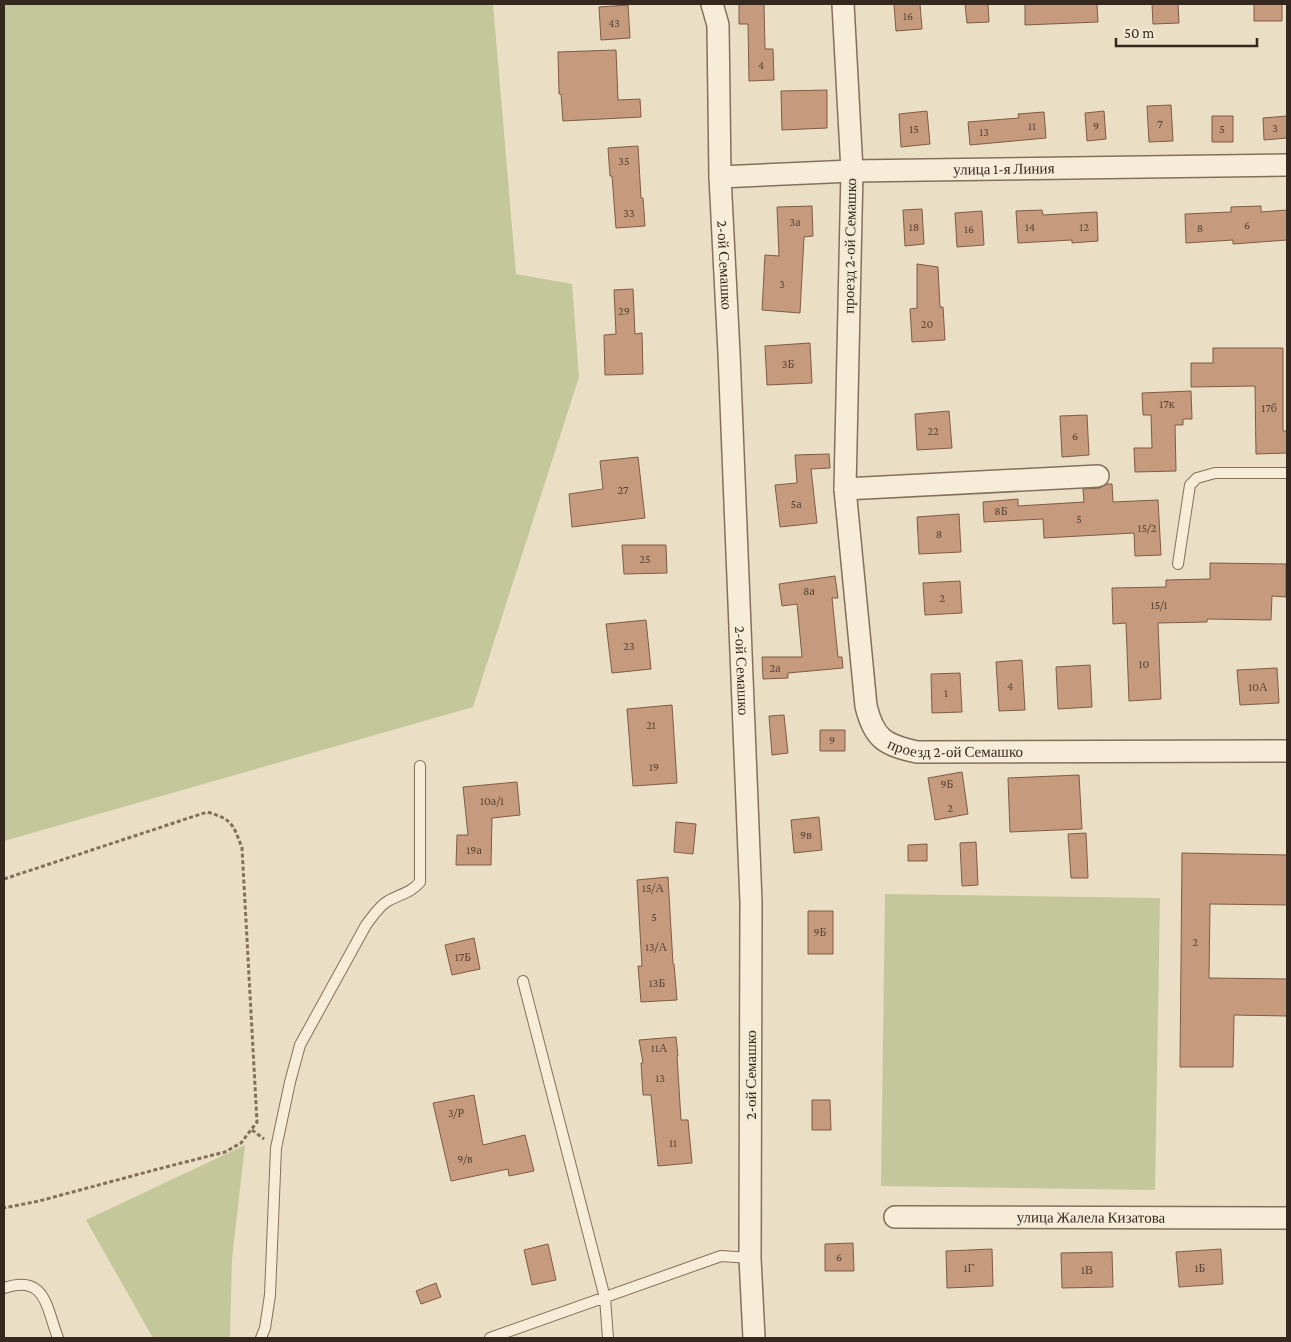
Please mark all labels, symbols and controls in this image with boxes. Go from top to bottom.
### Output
house number: 16 [903,9,913,23]
scale bar [1116,15,1257,47]
house number: 43 [608,16,620,30]
text: 50 m [1124,25,1154,41]
house number: 4 [758,58,764,72]
house number: 7 [1157,117,1163,131]
house number: 11 [1028,119,1036,133]
house number: 9 [1093,119,1099,133]
house number: 3 [1272,121,1278,135]
house number: 15 [909,122,919,136]
house number: 5 [1219,122,1225,136]
house number: 13 [979,125,989,139]
house number: 35 [618,154,630,168]
street label: улица 1-я Линия [953,160,1055,178]
street label: проезд 2-ой Семашко [841,178,859,314]
house number: 33 [623,206,635,220]
house number: 3а [789,215,801,229]
house number: 6 [1244,218,1250,232]
street label: 2-ой Семашко [714,220,735,310]
house number: 18 [909,220,919,234]
house number: 14 [1025,220,1035,234]
house number: 12 [1079,220,1089,234]
house number: 8 [1197,221,1203,235]
house number: 16 [964,222,974,236]
house number: 3 [779,277,785,291]
house number: 29 [618,304,630,318]
house number: 20 [921,317,933,331]
house number: 3Б [782,357,794,371]
house number: 17к [1159,397,1175,411]
house number: 17б [1261,401,1277,415]
house number: 22 [927,424,939,438]
house number: 6 [1072,429,1078,443]
house number: 27 [617,483,629,497]
house number: 5а [791,497,802,511]
house number: 8Б [994,504,1008,518]
house number: 5 [1076,512,1082,526]
house number: 15/2 [1137,521,1157,535]
house number: 8 [936,527,942,541]
house number: 25 [639,552,651,566]
house number: 8а [803,584,816,598]
house number: 2 [939,591,945,605]
house number: 15/1 [1150,598,1168,612]
street label: 2-ой Семашко [732,626,752,716]
house number: 23 [623,639,635,653]
house number: 10 [1139,657,1150,671]
house number: 2а [769,661,781,675]
house number: 4 [1007,679,1013,693]
house number: 10А [1248,680,1268,694]
house number: 1 [944,686,948,700]
house number: 21 [646,718,656,732]
house number: 9 [829,733,835,747]
street label: проезд 2-ой Семашко [885,736,1023,760]
house number: 19 [649,760,659,774]
house number: 9Б [941,777,954,791]
house number: 10а/1 [480,794,504,808]
house number: 2 [947,801,953,815]
house number: 9в [800,828,812,842]
house number: 19а [466,843,482,857]
house number: 15/А [642,881,664,895]
house number: 5 [651,910,657,924]
house number: 9Б [814,925,827,939]
house number: 2 [1192,935,1198,949]
house number: 13/А [645,940,667,954]
house number: 17Б [455,950,471,964]
house number: 13Б [649,976,665,990]
street label: 2-ой Семашко [743,1030,759,1120]
house number: 11А [651,1041,668,1055]
house number: 13 [655,1071,665,1085]
house number: 3/Р [448,1106,464,1120]
house number: 11 [669,1136,677,1150]
house number: 9/в [457,1152,473,1166]
street label: улица Жалела Кизатова [1017,1209,1166,1226]
house number: 6 [836,1250,842,1264]
house number: 1Г [964,1261,975,1275]
house number: 1Б [1195,1261,1206,1275]
house number: 1В [1081,1263,1093,1277]

